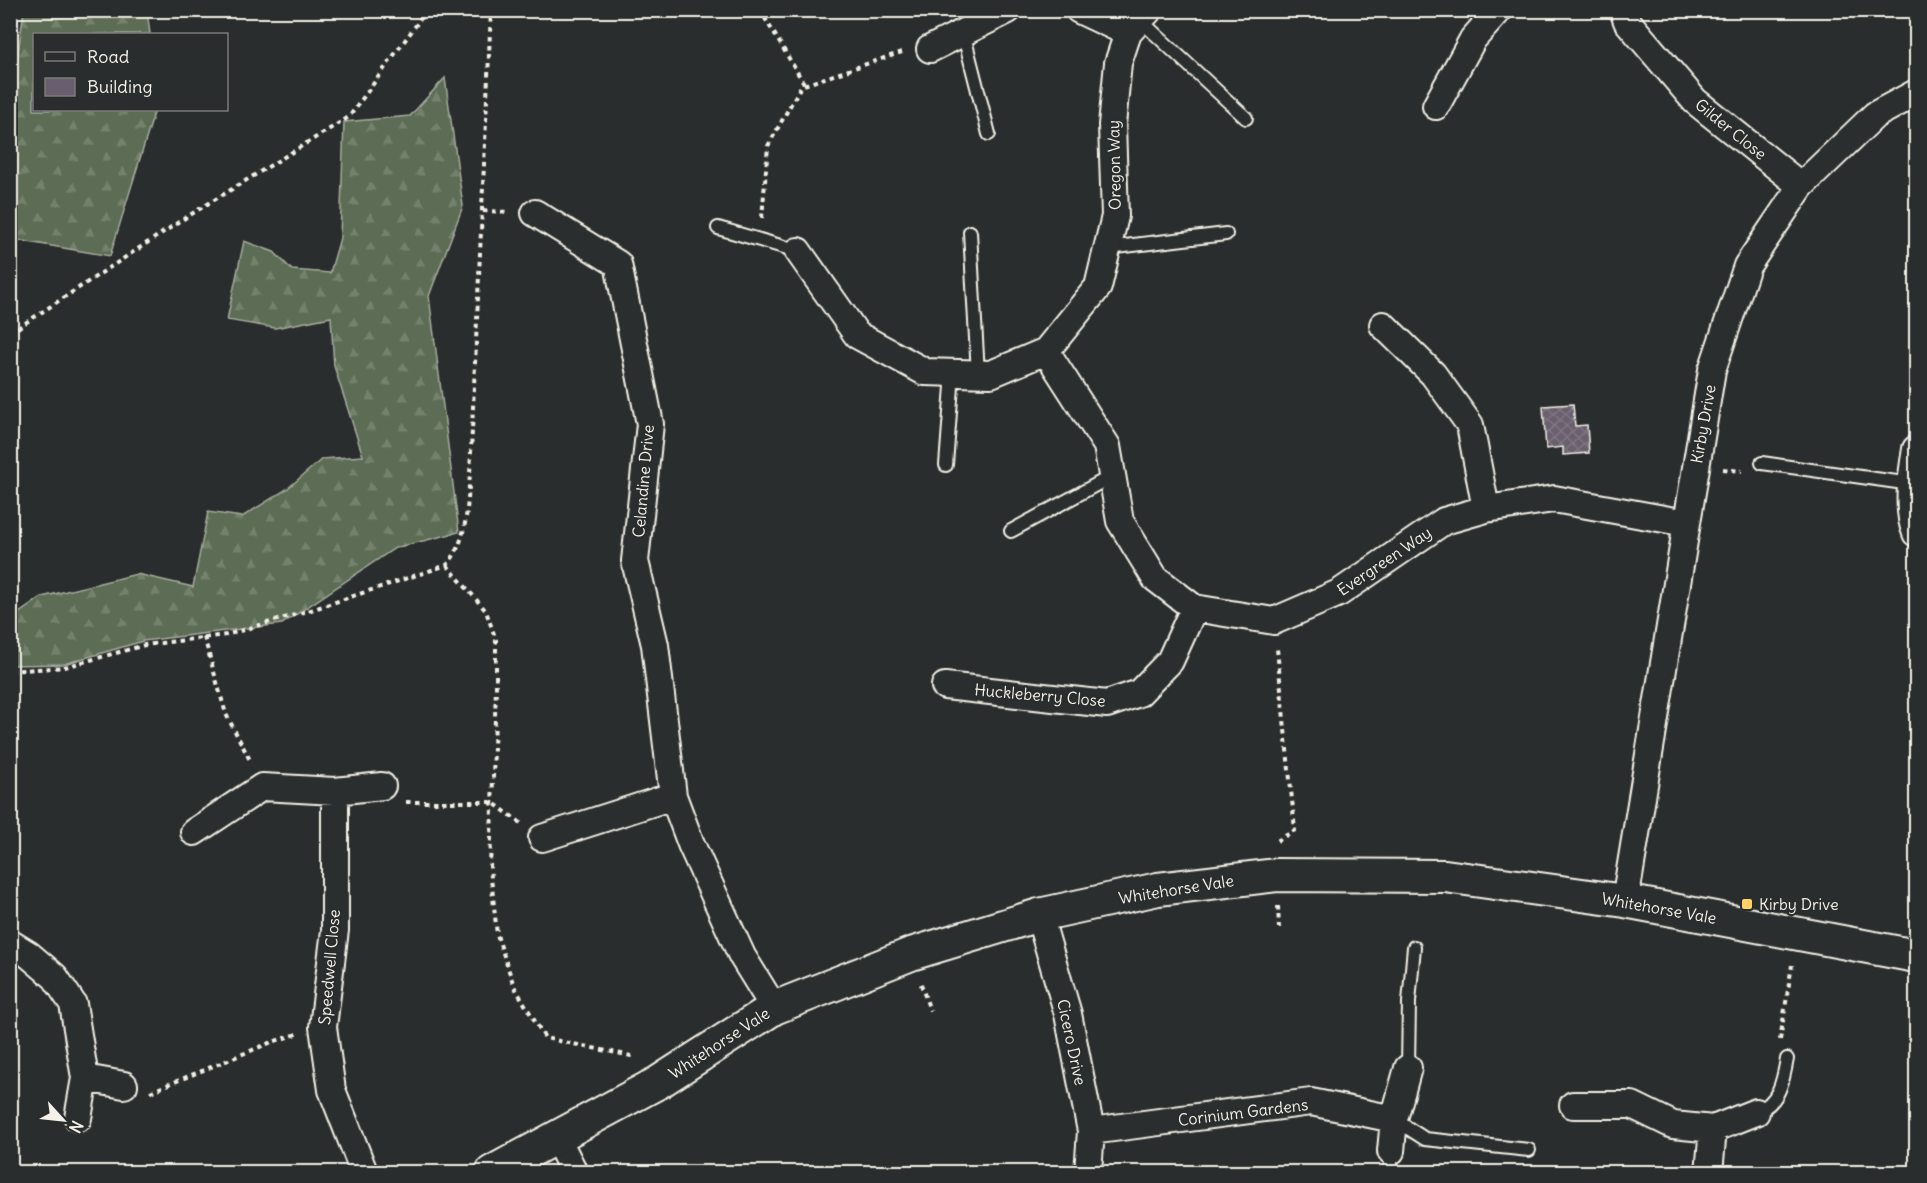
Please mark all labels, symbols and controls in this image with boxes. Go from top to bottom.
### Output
legend [33,33,228,111]
text: Road [87,45,130,68]
text: Building [87,75,152,98]
street label: Gilder Close [1691,94,1771,164]
street label: Oregon Way [1103,120,1125,210]
street label: Kirby Drive [1686,383,1720,465]
street label: Celandine Drive [628,424,658,538]
street label: Evergreen Way [1333,522,1435,600]
street label: Huckleberry Close [974,679,1106,711]
street label: Whitehorse Vale [1117,870,1235,908]
street label: Whitehorse Vale [1600,888,1718,928]
place label: Kirby Drive [1759,894,1839,914]
marker: Kirby Drive [1740,897,1754,911]
street label: Speedwell Close [314,908,344,1026]
street label: Cicero Drive [1053,997,1091,1087]
street label: Whitehorse Vale [665,1003,773,1083]
north arrow [33,1090,93,1150]
street label: Corinium Gardens [1177,1094,1309,1130]
text: N [65,1117,88,1136]

